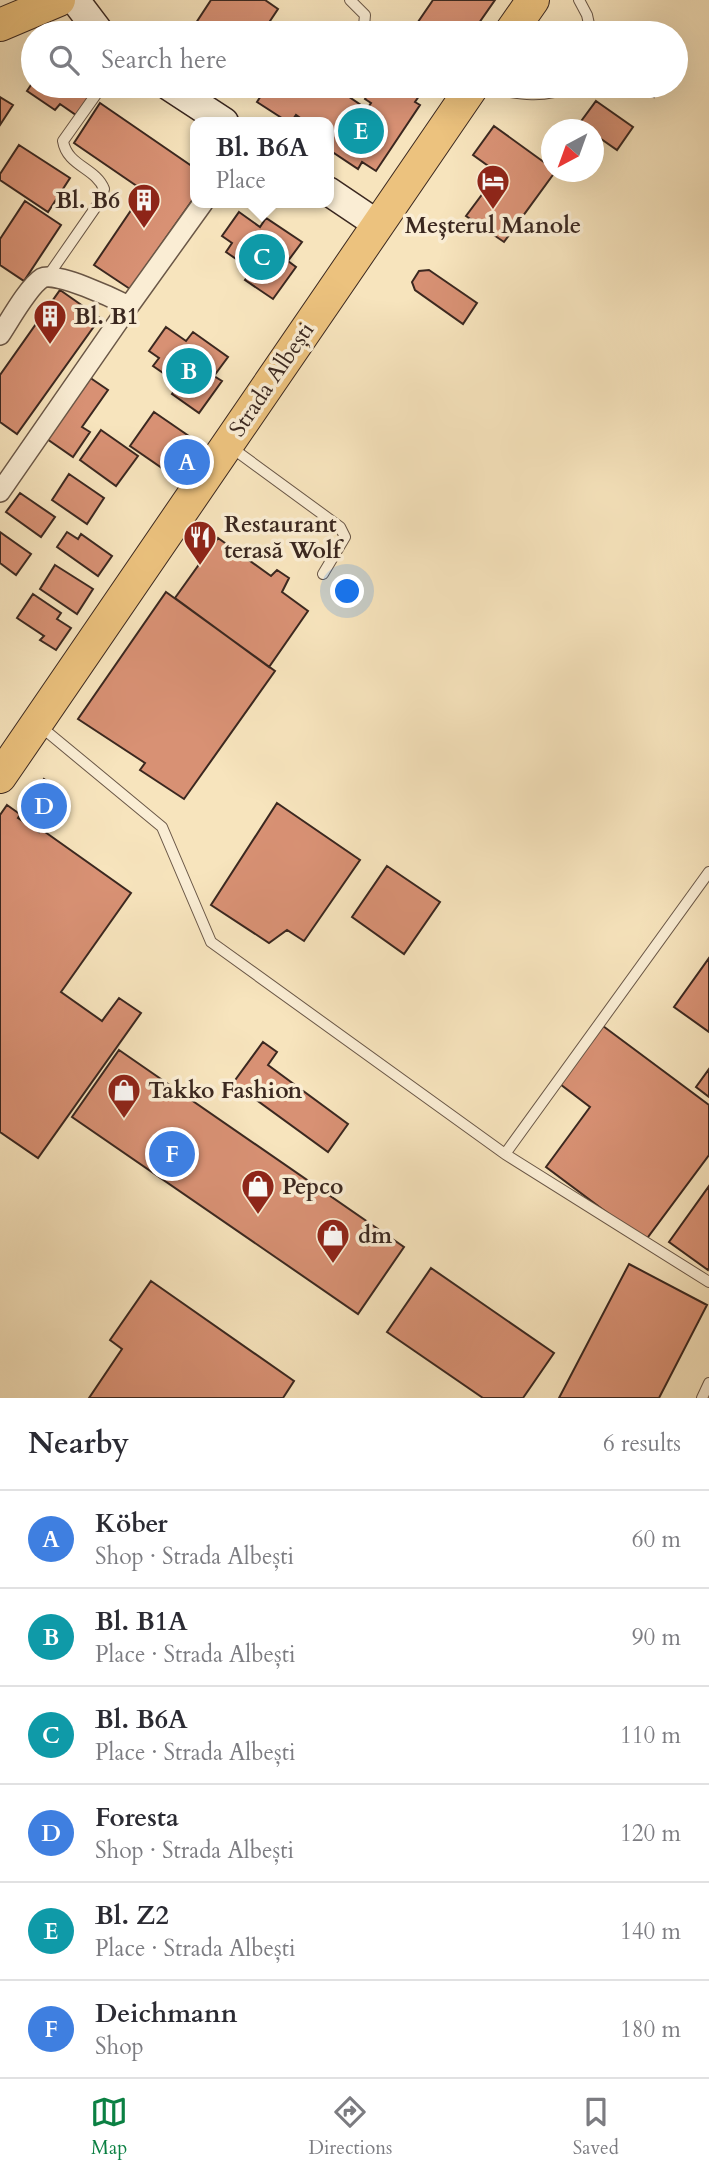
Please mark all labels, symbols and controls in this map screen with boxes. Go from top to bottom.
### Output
search box [21,21,688,98]
icon: search [45,41,83,79]
text: Search here [101,42,227,77]
pin: E [338,105,384,157]
popup [190,117,334,208]
north arrow [541,119,604,182]
text: Bl. B6A [216,130,308,165]
hotel icon: Meșterul Manole [474,162,512,211]
text: Place [216,165,266,196]
building icon: Bl. B6 [125,181,163,230]
place label: Bl. B6 [55,185,120,216]
place label: Meșterul Manole [405,210,581,241]
pin: C [239,231,285,283]
building icon: Bl. B1 [31,297,69,346]
place label: Bl. B1 [74,301,139,332]
street label: Strada Albești [222,316,321,443]
pin: B [166,345,212,397]
pin: A [164,436,210,488]
place label: Restaurant terasă Wolf [224,509,345,566]
restaurant icon: Restaurant terasă Wolf [181,518,219,567]
your location [330,574,364,608]
pin: D [21,780,67,832]
shop icon: Takko Fashion [105,1071,143,1120]
place label: Takko Fashion [148,1075,303,1106]
pin: F [149,1128,195,1180]
shop icon: Pepco [239,1167,277,1216]
place label: Pepco [282,1171,344,1202]
shop icon: dm [314,1216,352,1265]
place label: dm [358,1220,393,1251]
text: Nearby [28,1423,129,1464]
text: 6 results [603,1428,681,1459]
text: Köber [95,1506,168,1541]
text: A [42,1524,60,1555]
text: 60 m [632,1524,681,1555]
text: Shop · Strada Albești [95,1541,294,1572]
text: Bl. B1A [95,1604,188,1639]
text: B [43,1622,59,1653]
text: 90 m [632,1622,681,1653]
text: Place · Strada Albești [95,1639,295,1670]
text: Bl. B6A [95,1702,188,1737]
text: C [42,1720,60,1751]
text: 110 m [620,1720,681,1751]
text: Place · Strada Albești [95,1737,295,1768]
text: Foresta [95,1800,179,1835]
text: D [41,1818,61,1849]
text: 120 m [620,1818,681,1849]
text: Shop · Strada Albești [95,1835,294,1866]
text: Bl. Z2 [95,1898,169,1933]
text: E [44,1916,58,1947]
text: 140 m [620,1916,681,1947]
text: Place · Strada Albești [95,1933,295,1964]
text: Deichmann [95,1996,237,2031]
text: F [44,2014,58,2045]
text: 180 m [620,2014,681,2045]
text: Shop [95,2031,144,2062]
tab: Map [90,2093,128,2161]
tab: Directions [309,2093,392,2161]
tab: Saved [573,2093,619,2161]

